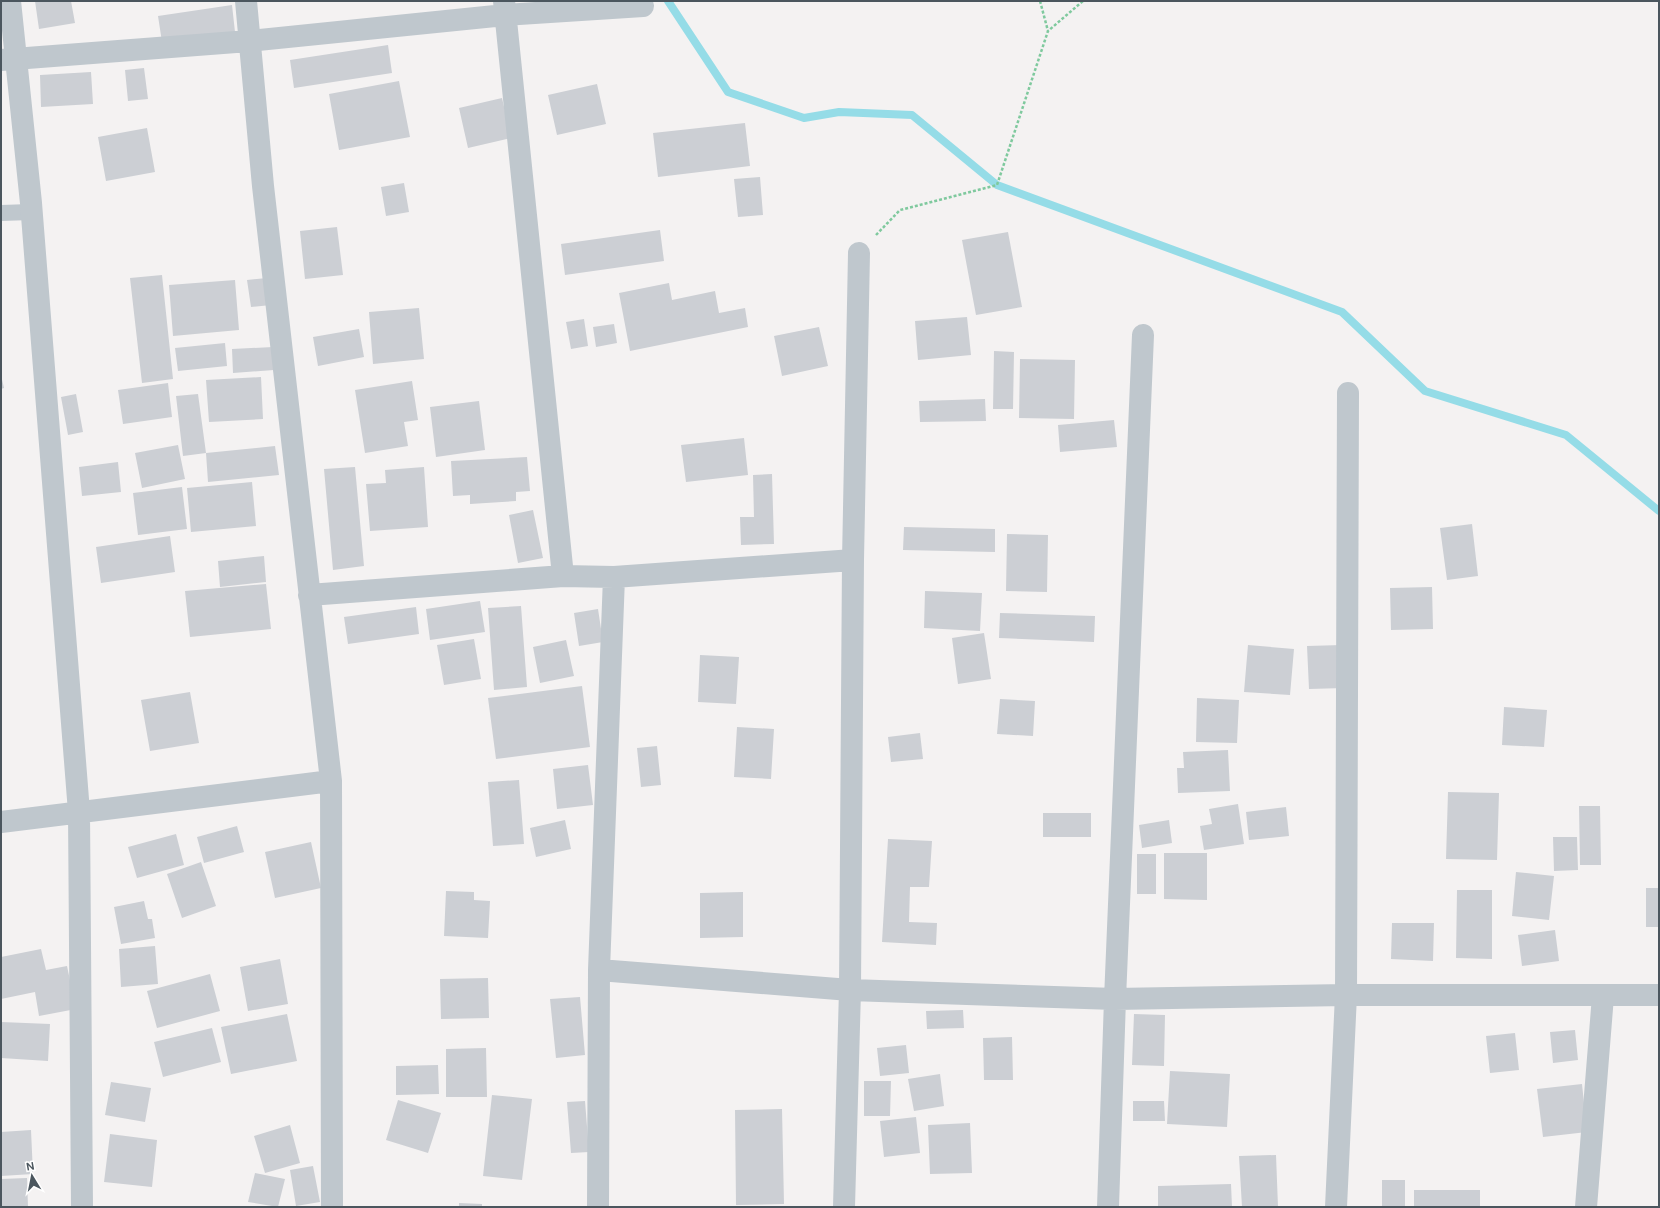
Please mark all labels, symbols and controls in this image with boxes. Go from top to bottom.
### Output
north arrow [12,1156,52,1196]
text: N [25,1159,35,1174]

